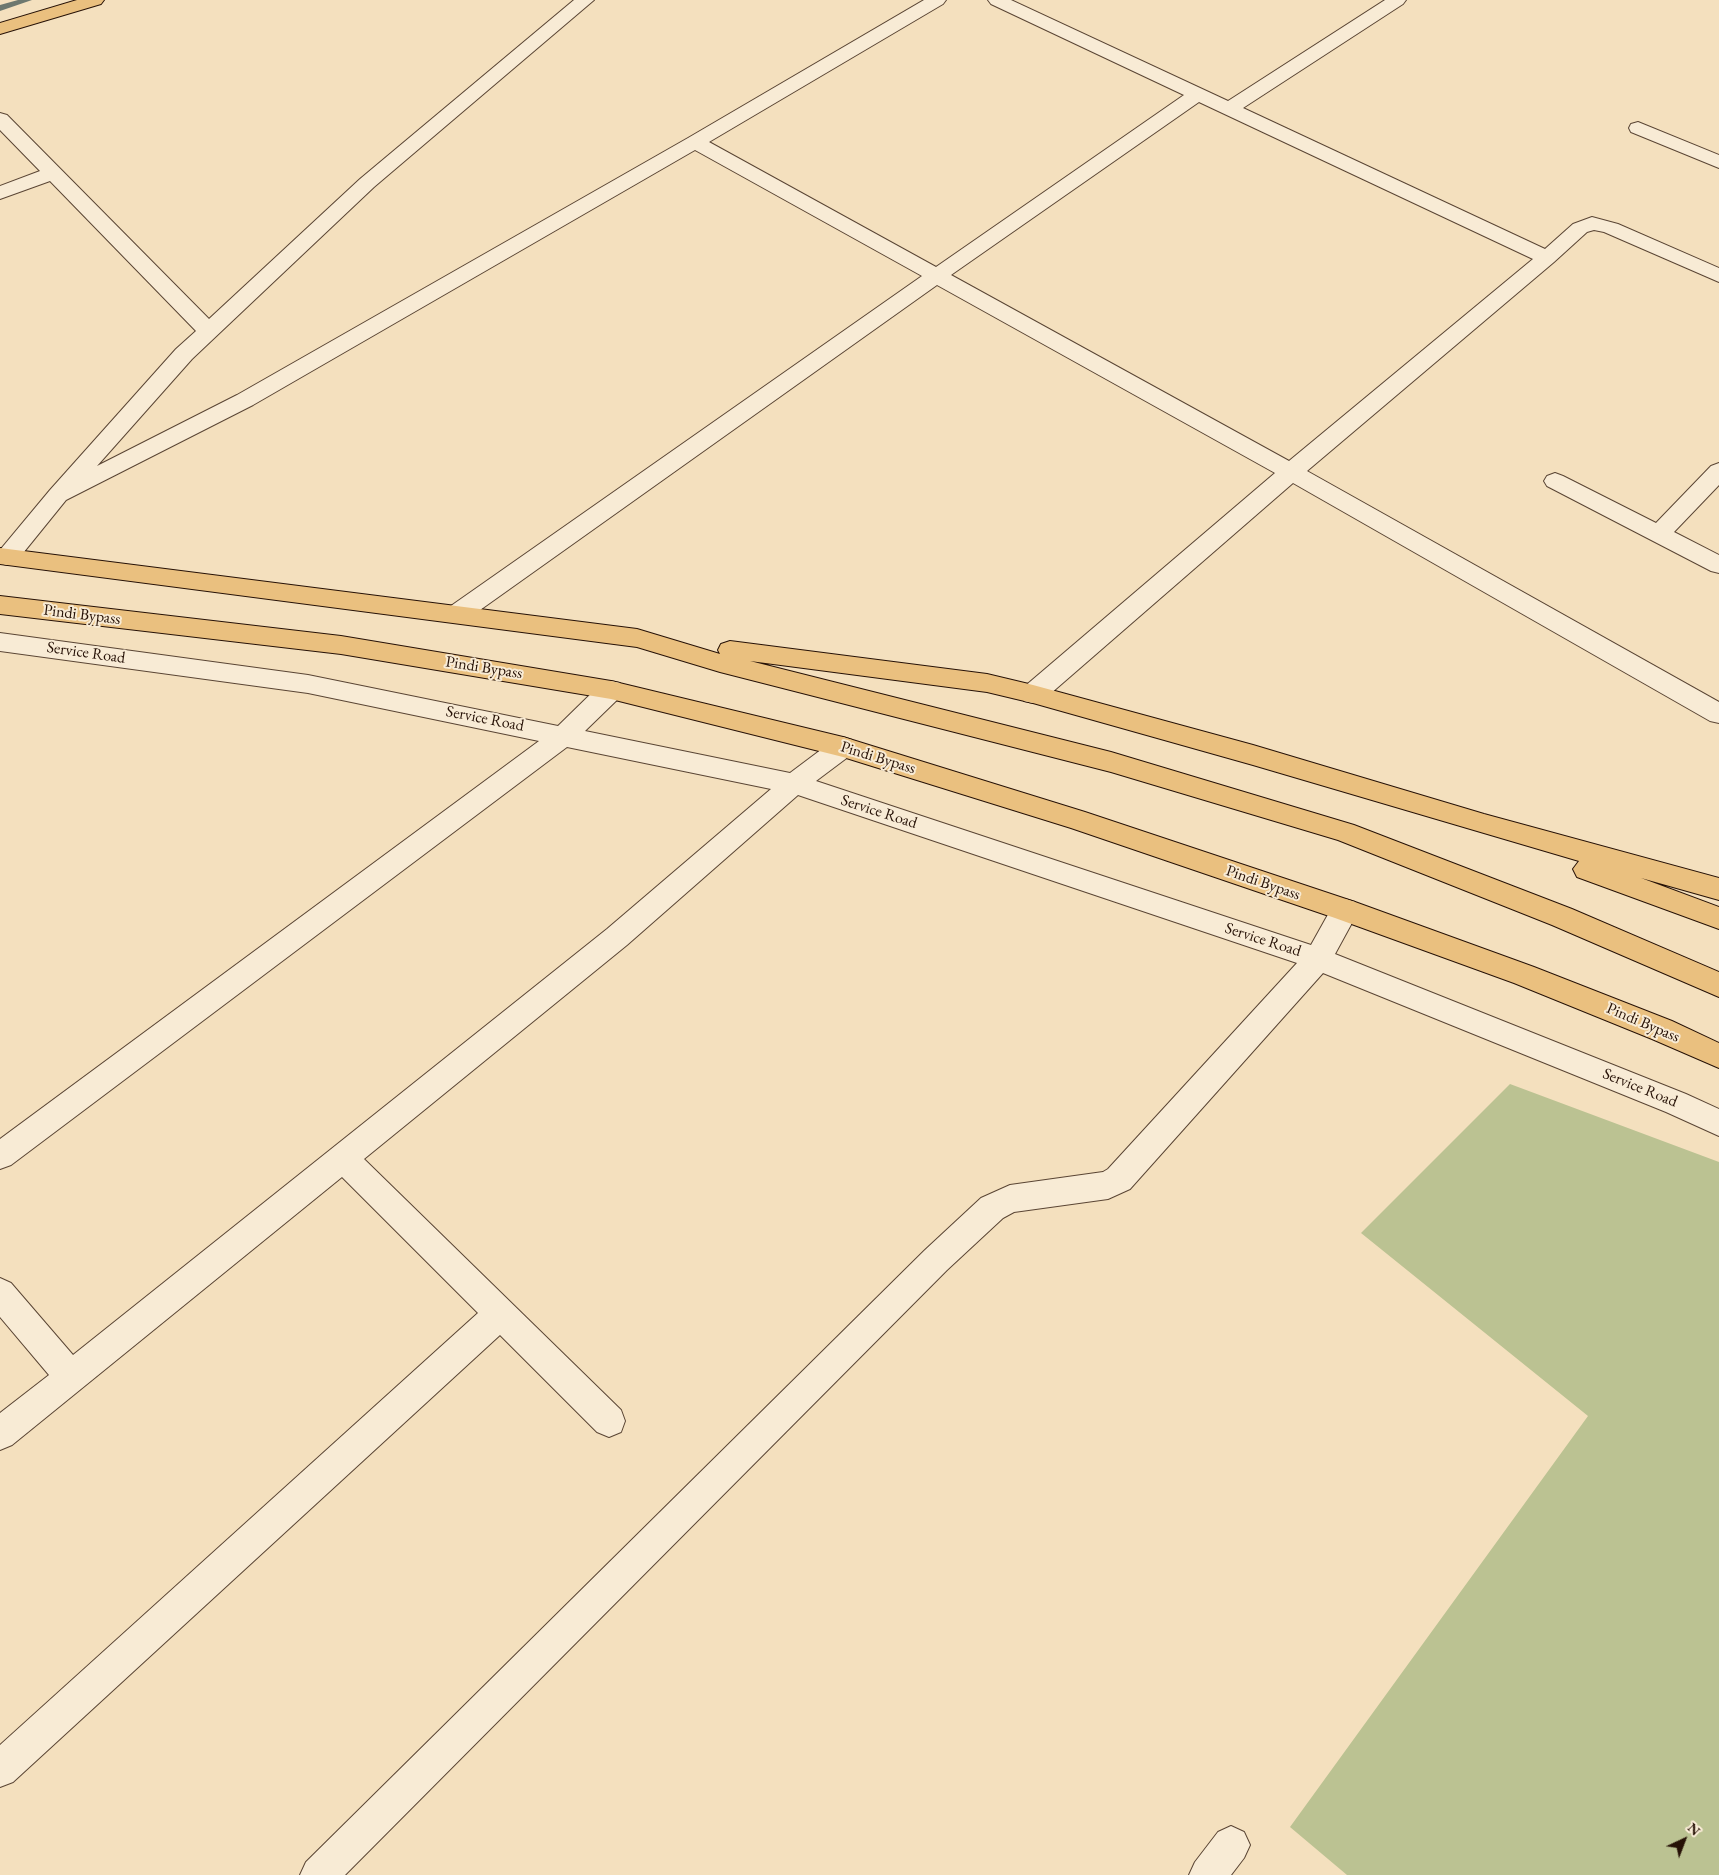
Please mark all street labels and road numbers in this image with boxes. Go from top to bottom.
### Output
street label: Pindi Bypass [42,601,122,629]
street label: Service Road [46,638,126,668]
street label: Pindi Bypass [444,652,524,684]
street label: Service Road [444,702,526,736]
street label: Pindi Bypass [838,737,918,779]
street label: Service Road [838,791,920,833]
street label: Pindi Bypass [1223,861,1303,905]
street label: Service Road [1222,919,1304,961]
street label: Pindi Bypass [1604,999,1682,1047]
street label: Service Road [1600,1064,1680,1112]

